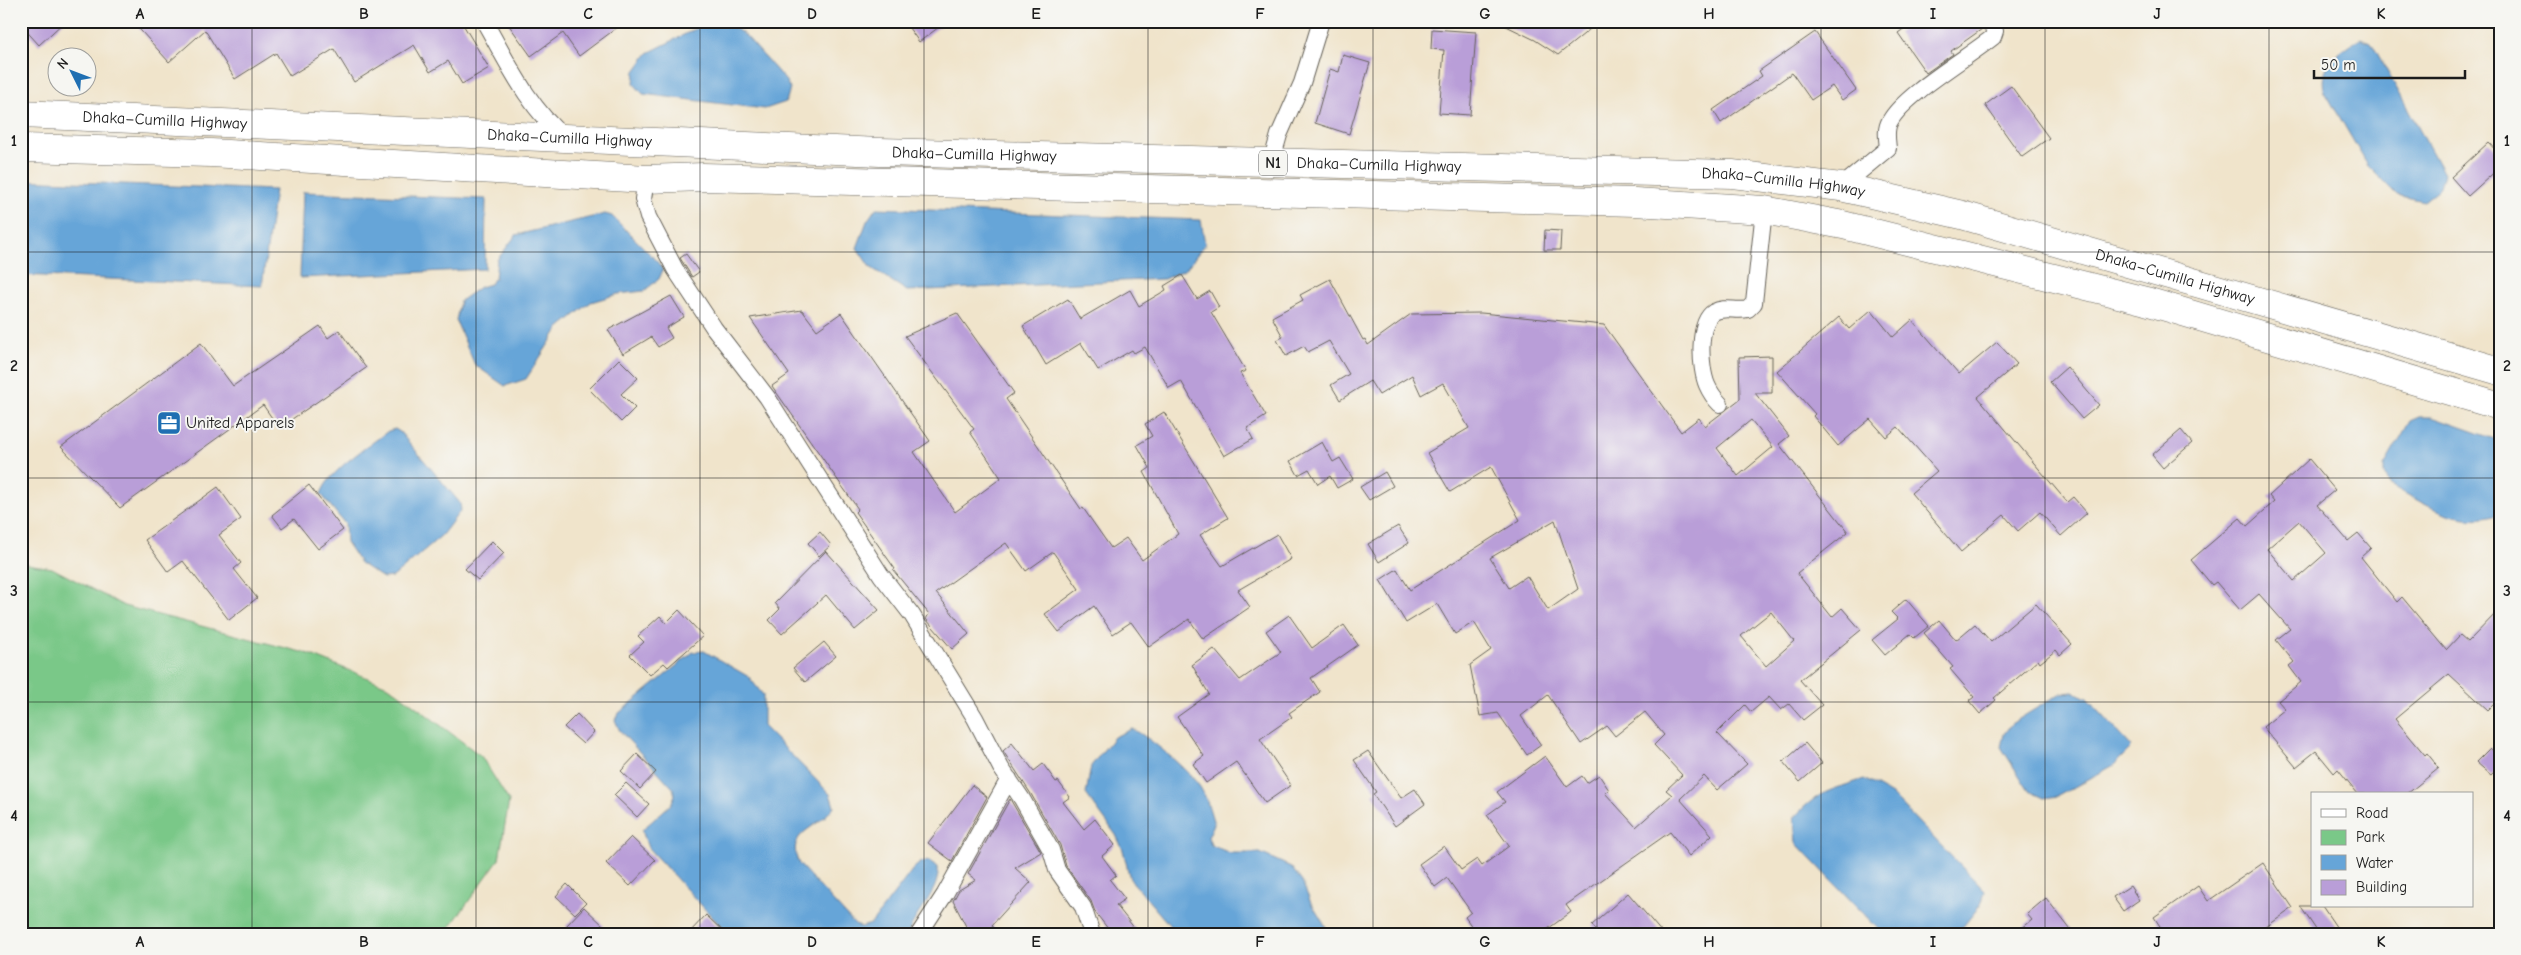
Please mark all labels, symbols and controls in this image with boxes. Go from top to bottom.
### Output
text: A [136,5,145,23]
text: B [359,5,369,23]
text: C [583,5,593,23]
text: D [807,5,817,23]
text: E [1031,5,1041,23]
text: F [1255,5,1265,23]
text: G [1479,5,1491,23]
text: H [1703,5,1715,23]
text: I [1930,5,1936,23]
text: J [2153,5,2161,23]
text: K [2376,5,2386,23]
north arrow [48,48,98,98]
scale bar [2314,48,2465,80]
text: N [53,55,72,73]
text: 50 m [2321,56,2356,74]
street label: Dhaka–Cumilla Highway [82,108,248,133]
street label: Dhaka–Cumilla Highway [487,126,653,151]
text: 1 [11,132,17,150]
text: 1 [2504,132,2510,150]
street label: Dhaka–Cumilla Highway [892,143,1058,166]
road number: N1 [1259,150,1287,176]
street label: Dhaka–Cumilla Highway [1296,154,1462,176]
street label: Dhaka–Cumilla Highway [1701,164,1868,201]
street label: Dhaka–Cumilla Highway [2094,245,2258,309]
text: 2 [10,357,18,375]
text: 2 [2503,357,2511,375]
office icon: United Apparels [156,410,182,436]
place label: United Apparels [186,414,295,432]
text: 3 [10,582,18,600]
text: 3 [2503,582,2511,600]
legend [2311,792,2474,908]
text: Road [2356,804,2388,822]
text: 4 [10,807,18,825]
text: 4 [2503,807,2511,825]
text: Park [2356,828,2385,846]
text: Water [2356,854,2393,872]
text: Building [2356,878,2407,896]
text: A [136,933,145,951]
text: B [359,933,369,951]
text: C [583,933,593,951]
text: D [807,933,817,951]
text: E [1031,933,1041,951]
text: F [1255,933,1265,951]
text: G [1479,933,1491,951]
text: H [1703,933,1715,951]
text: I [1930,933,1936,951]
text: J [2153,933,2161,951]
text: K [2376,933,2386,951]

